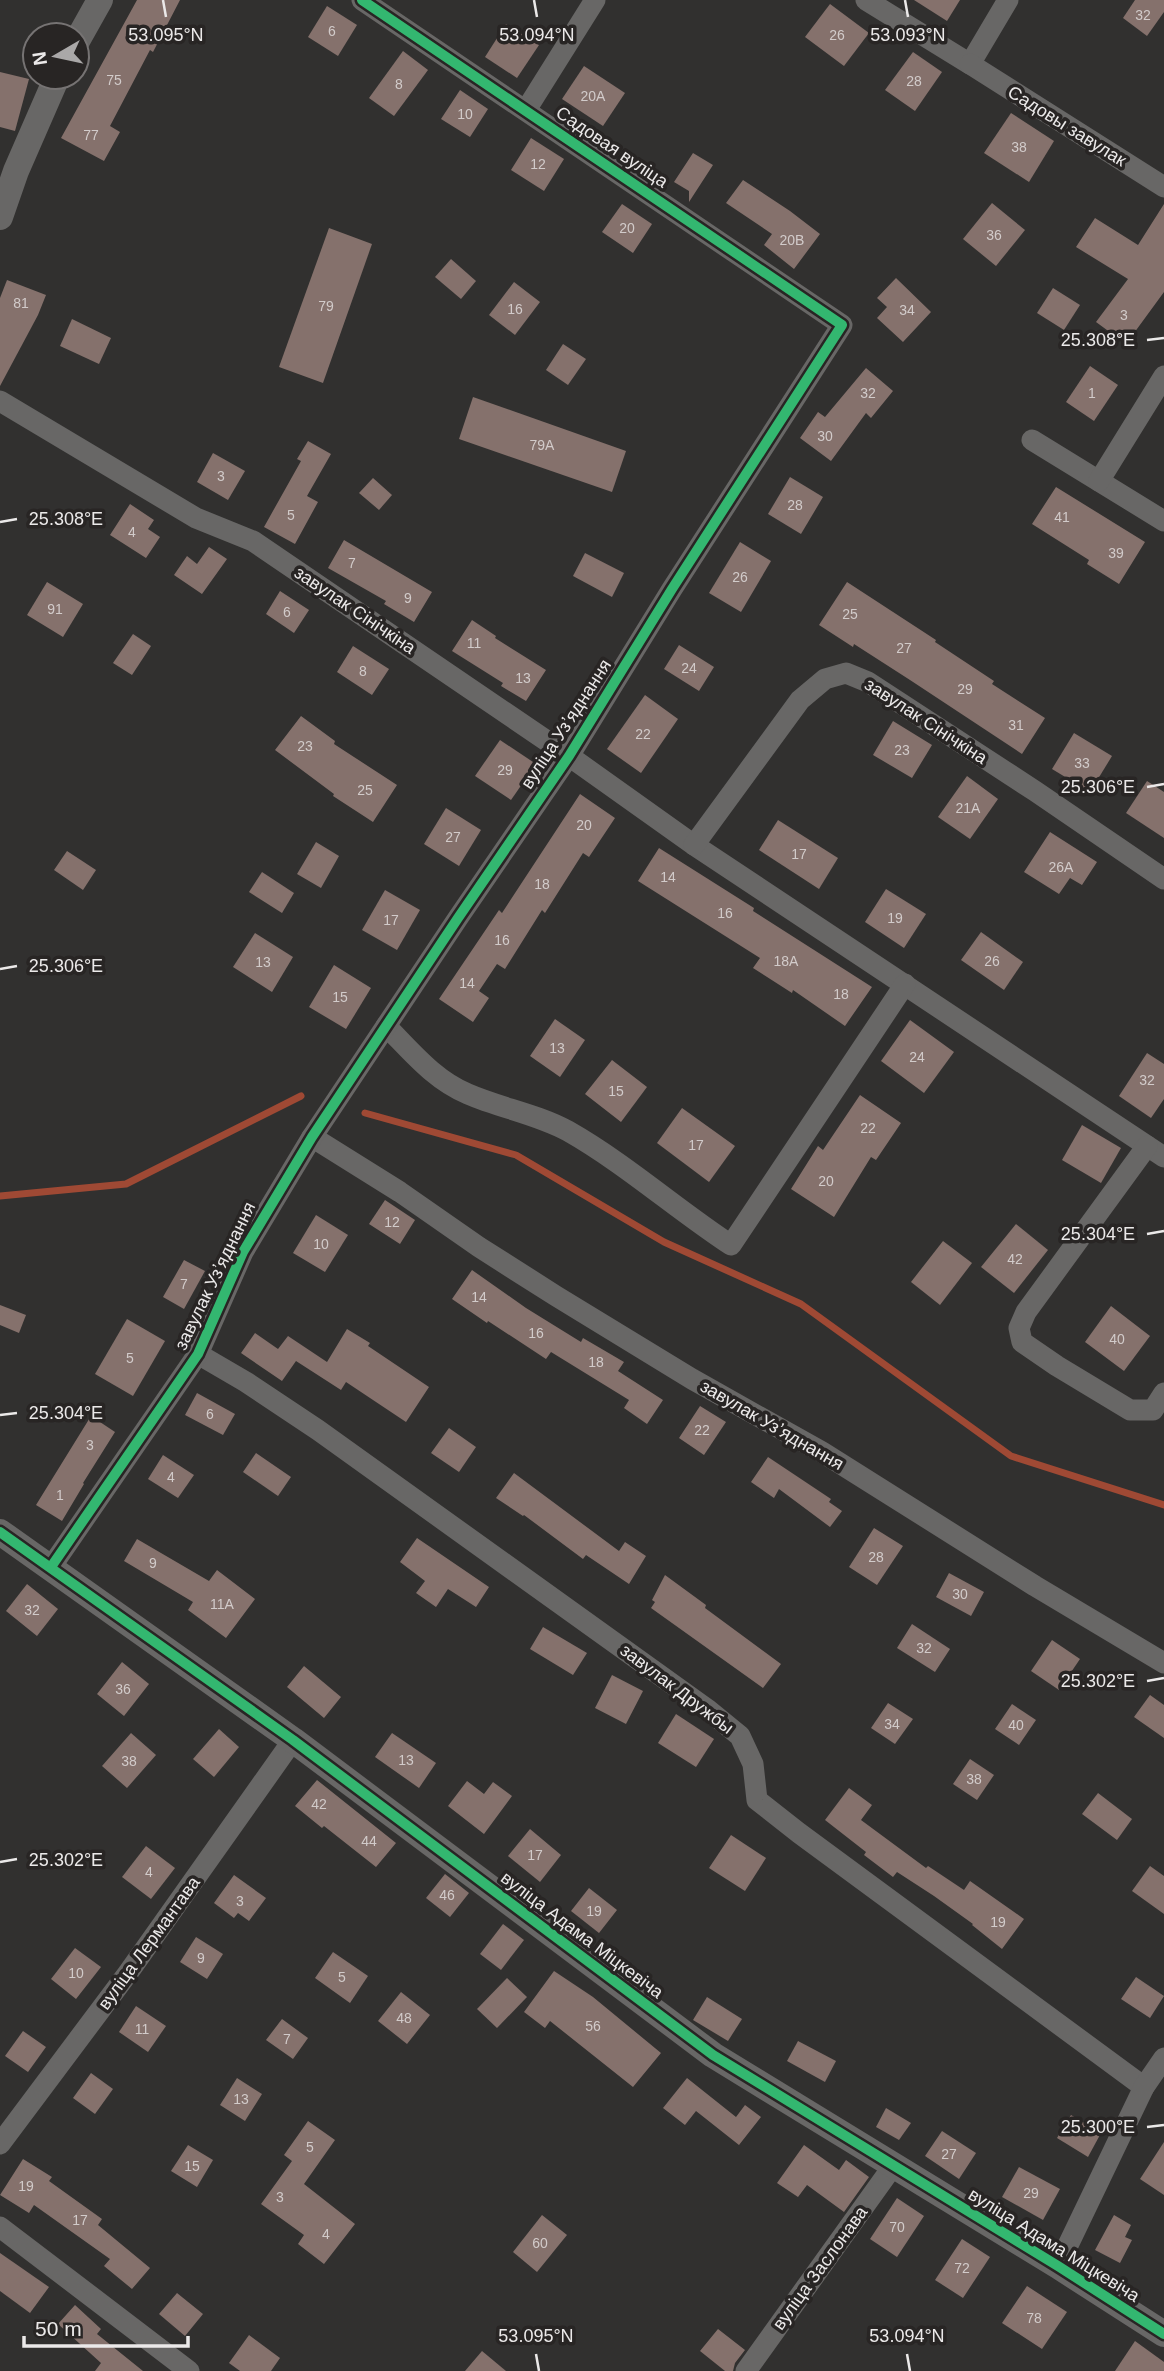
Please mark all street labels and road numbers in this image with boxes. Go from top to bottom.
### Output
street label: Садовы завулак [1004,82,1130,170]
street label: Садовая вуліца [552,102,672,192]
street label: завулак Сінічкіна [291,562,420,658]
street label: вуліца Узʼяднання [517,656,615,792]
street label: завулак Сінічкіна [861,674,992,768]
street label: завулак Узʼяднання [171,1199,259,1353]
street label: завулак Узʼяднання [697,1376,847,1474]
street label: завулак Дружбы [617,1640,737,1738]
street label: вуліца Адама Міцкевіча [497,1867,668,2003]
street label: вуліца Лермантава [94,1872,204,2013]
street label: вуліца Адама Міцкевіча [965,2184,1144,2306]
street label: вуліца Заслонава [769,2202,872,2334]

